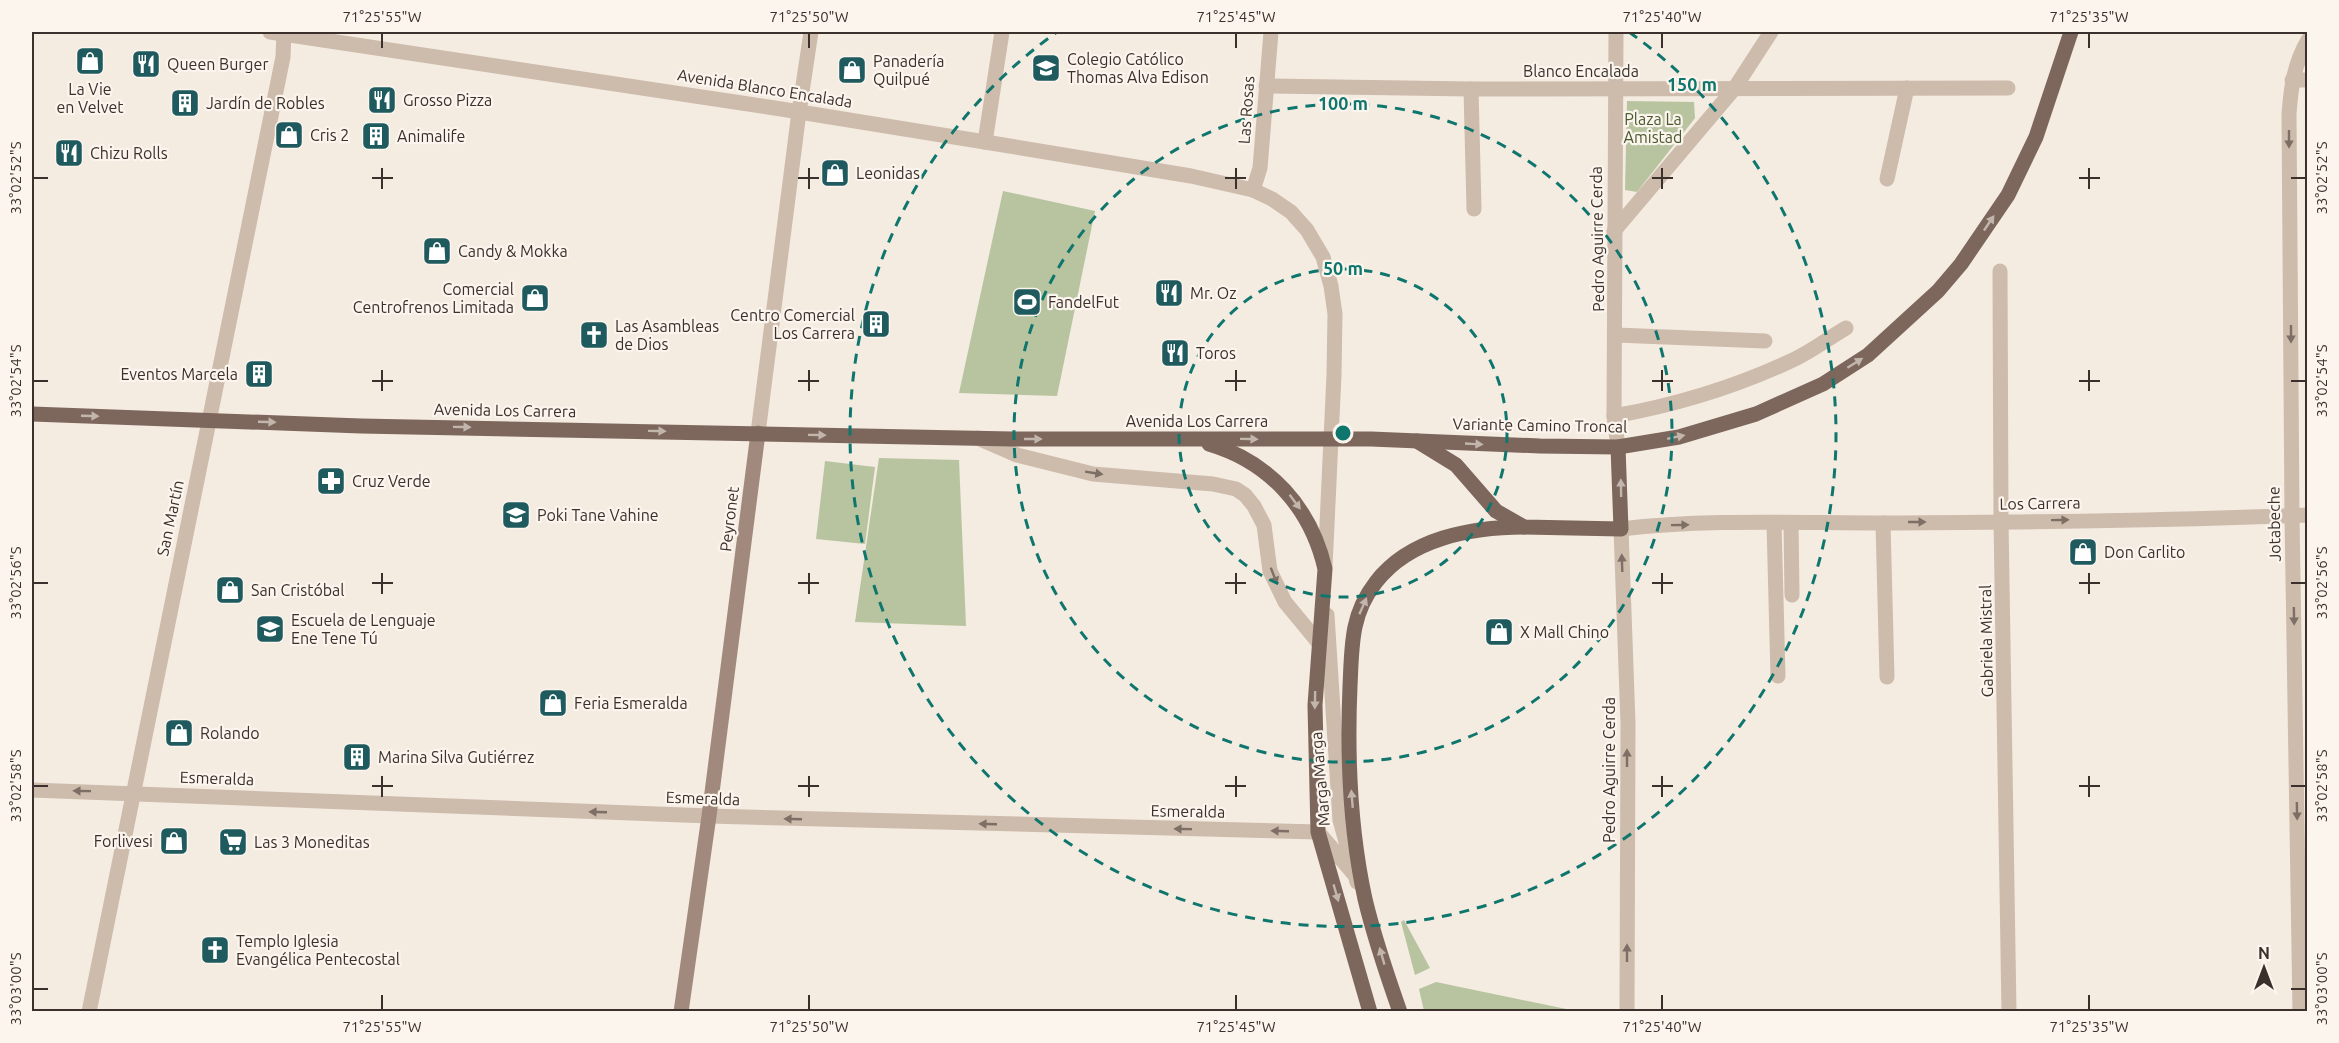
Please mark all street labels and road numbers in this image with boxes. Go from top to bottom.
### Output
street label: Blanco Encalada [1523,62,1639,80]
street label: Avenida Blanco Encalada [676,65,854,111]
street label: Las Rosas [1235,75,1257,145]
street label: Pedro Aguirre Cerda [1587,166,1607,312]
street label: Avenida Los Carrera [434,400,576,420]
street label: Avenida Los Carrera [1126,412,1268,430]
street label: Variante Camino Troncal [1452,414,1628,436]
street label: San Martín [153,479,187,557]
street label: Peyronet [716,485,742,553]
street label: Jotabeche [2264,486,2284,562]
street label: Los Carrera [1999,493,2081,513]
street label: Gabriela Mistral [1976,585,1996,697]
street label: Pedro Aguirre Cerda [1600,697,1618,843]
street label: Marga Marga [1307,731,1333,827]
street label: Esmeralda [179,768,255,788]
street label: Esmeralda [665,788,741,808]
street label: Esmeralda [1151,801,1225,821]

